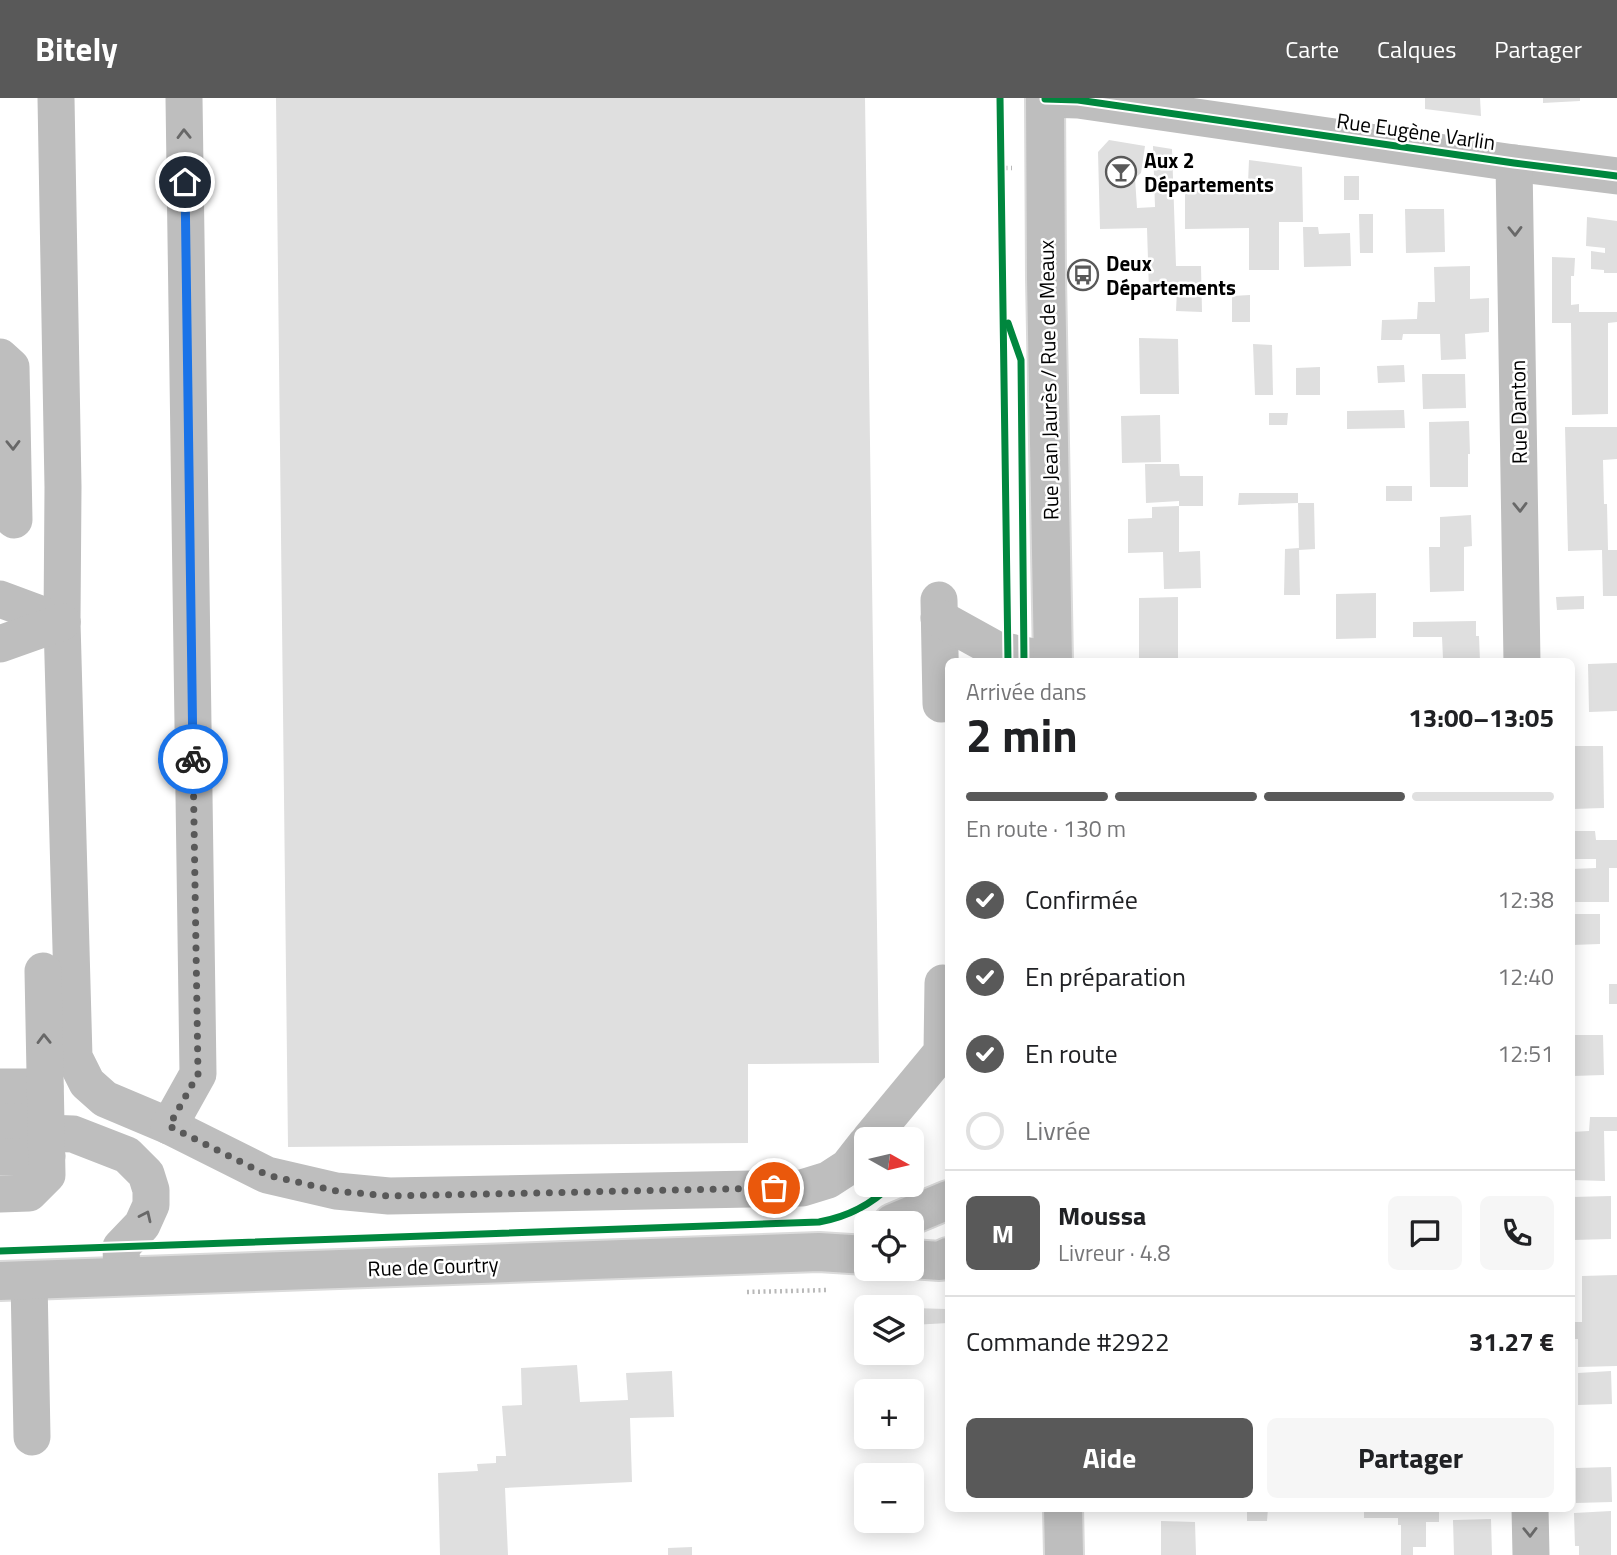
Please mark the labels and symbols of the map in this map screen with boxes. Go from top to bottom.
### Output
street label: Rue Eugène Varlin [1335,104,1497,158]
one-way arrow [176,128,192,139]
place label: Aux 2 Départements [1144,144,1274,200]
pin [155,152,215,212]
bar icon: Aux 2 Départements [1104,155,1138,189]
one-way arrow [1507,226,1522,237]
street label: Rue Jean Jaurès / Rue de Meaux [1030,239,1066,520]
place label: Deux Départements [1106,247,1236,303]
bus stop icon: Deux Départements [1066,258,1100,292]
street label: Rue Danton [1501,360,1535,464]
one-way arrow [5,440,21,450]
one-way arrow [1512,502,1527,513]
courier [158,724,228,794]
one-way arrow [37,1034,52,1045]
north arrow [854,1127,924,1197]
pin [744,1158,804,1218]
one-way arrow [137,1211,151,1223]
street label: Rue de Courtry [367,1248,499,1284]
one-way arrow [1522,1527,1538,1538]

